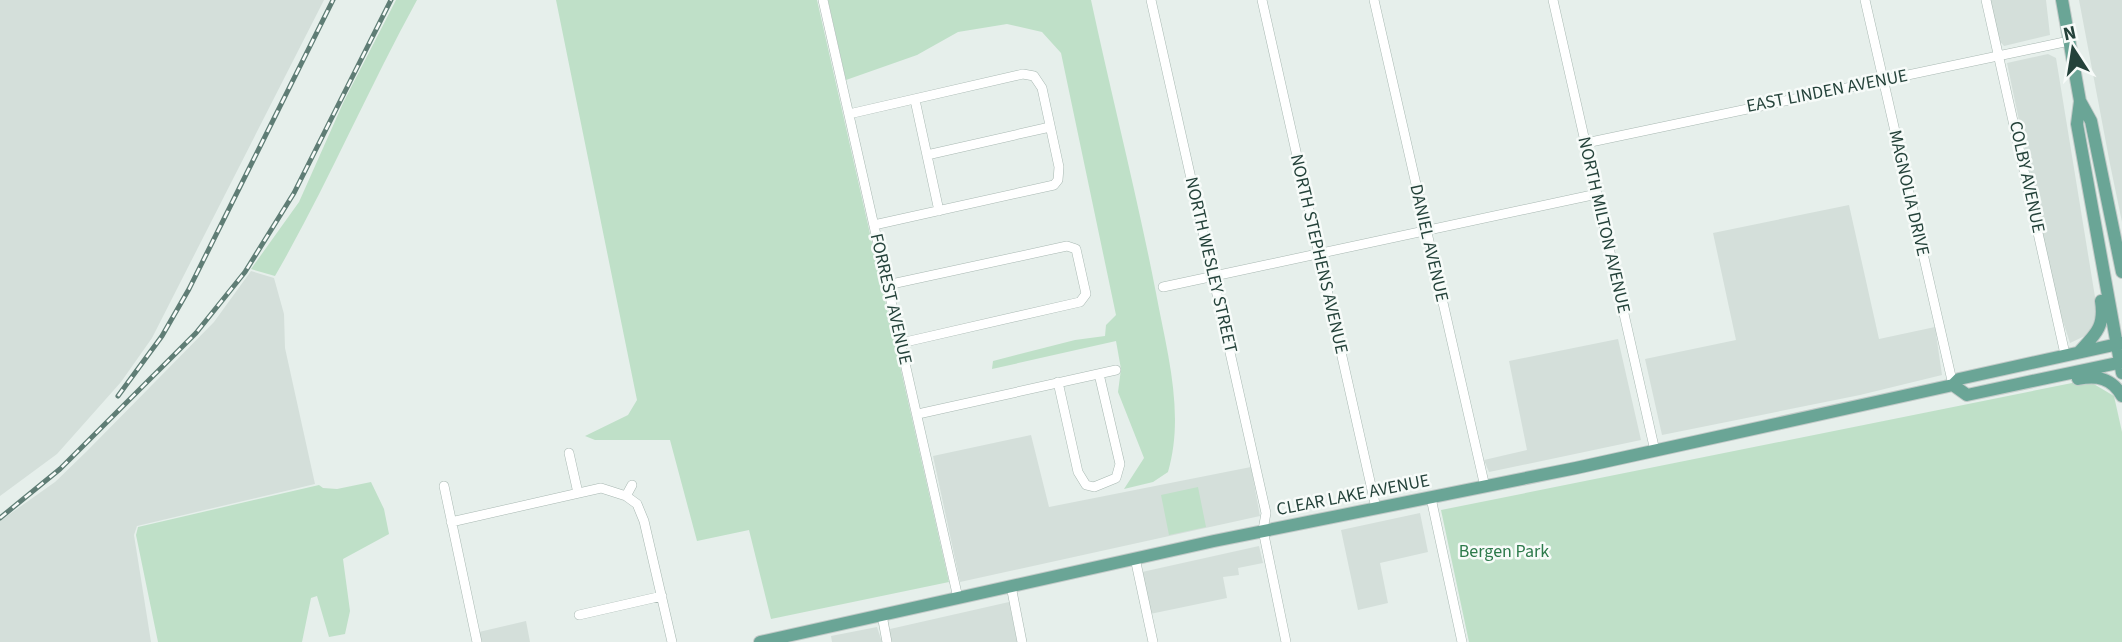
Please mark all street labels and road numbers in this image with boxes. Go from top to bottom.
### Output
street label: EAST LINDEN AVENUE [1744,63,1910,119]
street label: COLBY AVENUE [2003,119,2051,235]
street label: MAGNOLIA DRIVE [1882,127,1936,259]
street label: NORTH MILTON AVENUE [1572,134,1636,316]
street label: NORTH STEPHENS AVENUE [1284,152,1354,356]
street label: NORTH WESLEY STREET [1179,174,1244,356]
street label: DANIEL AVENUE [1403,182,1455,304]
street label: FORREST AVENUE [864,231,918,367]
street label: CLEAR LAKE AVENUE [1274,468,1432,522]

